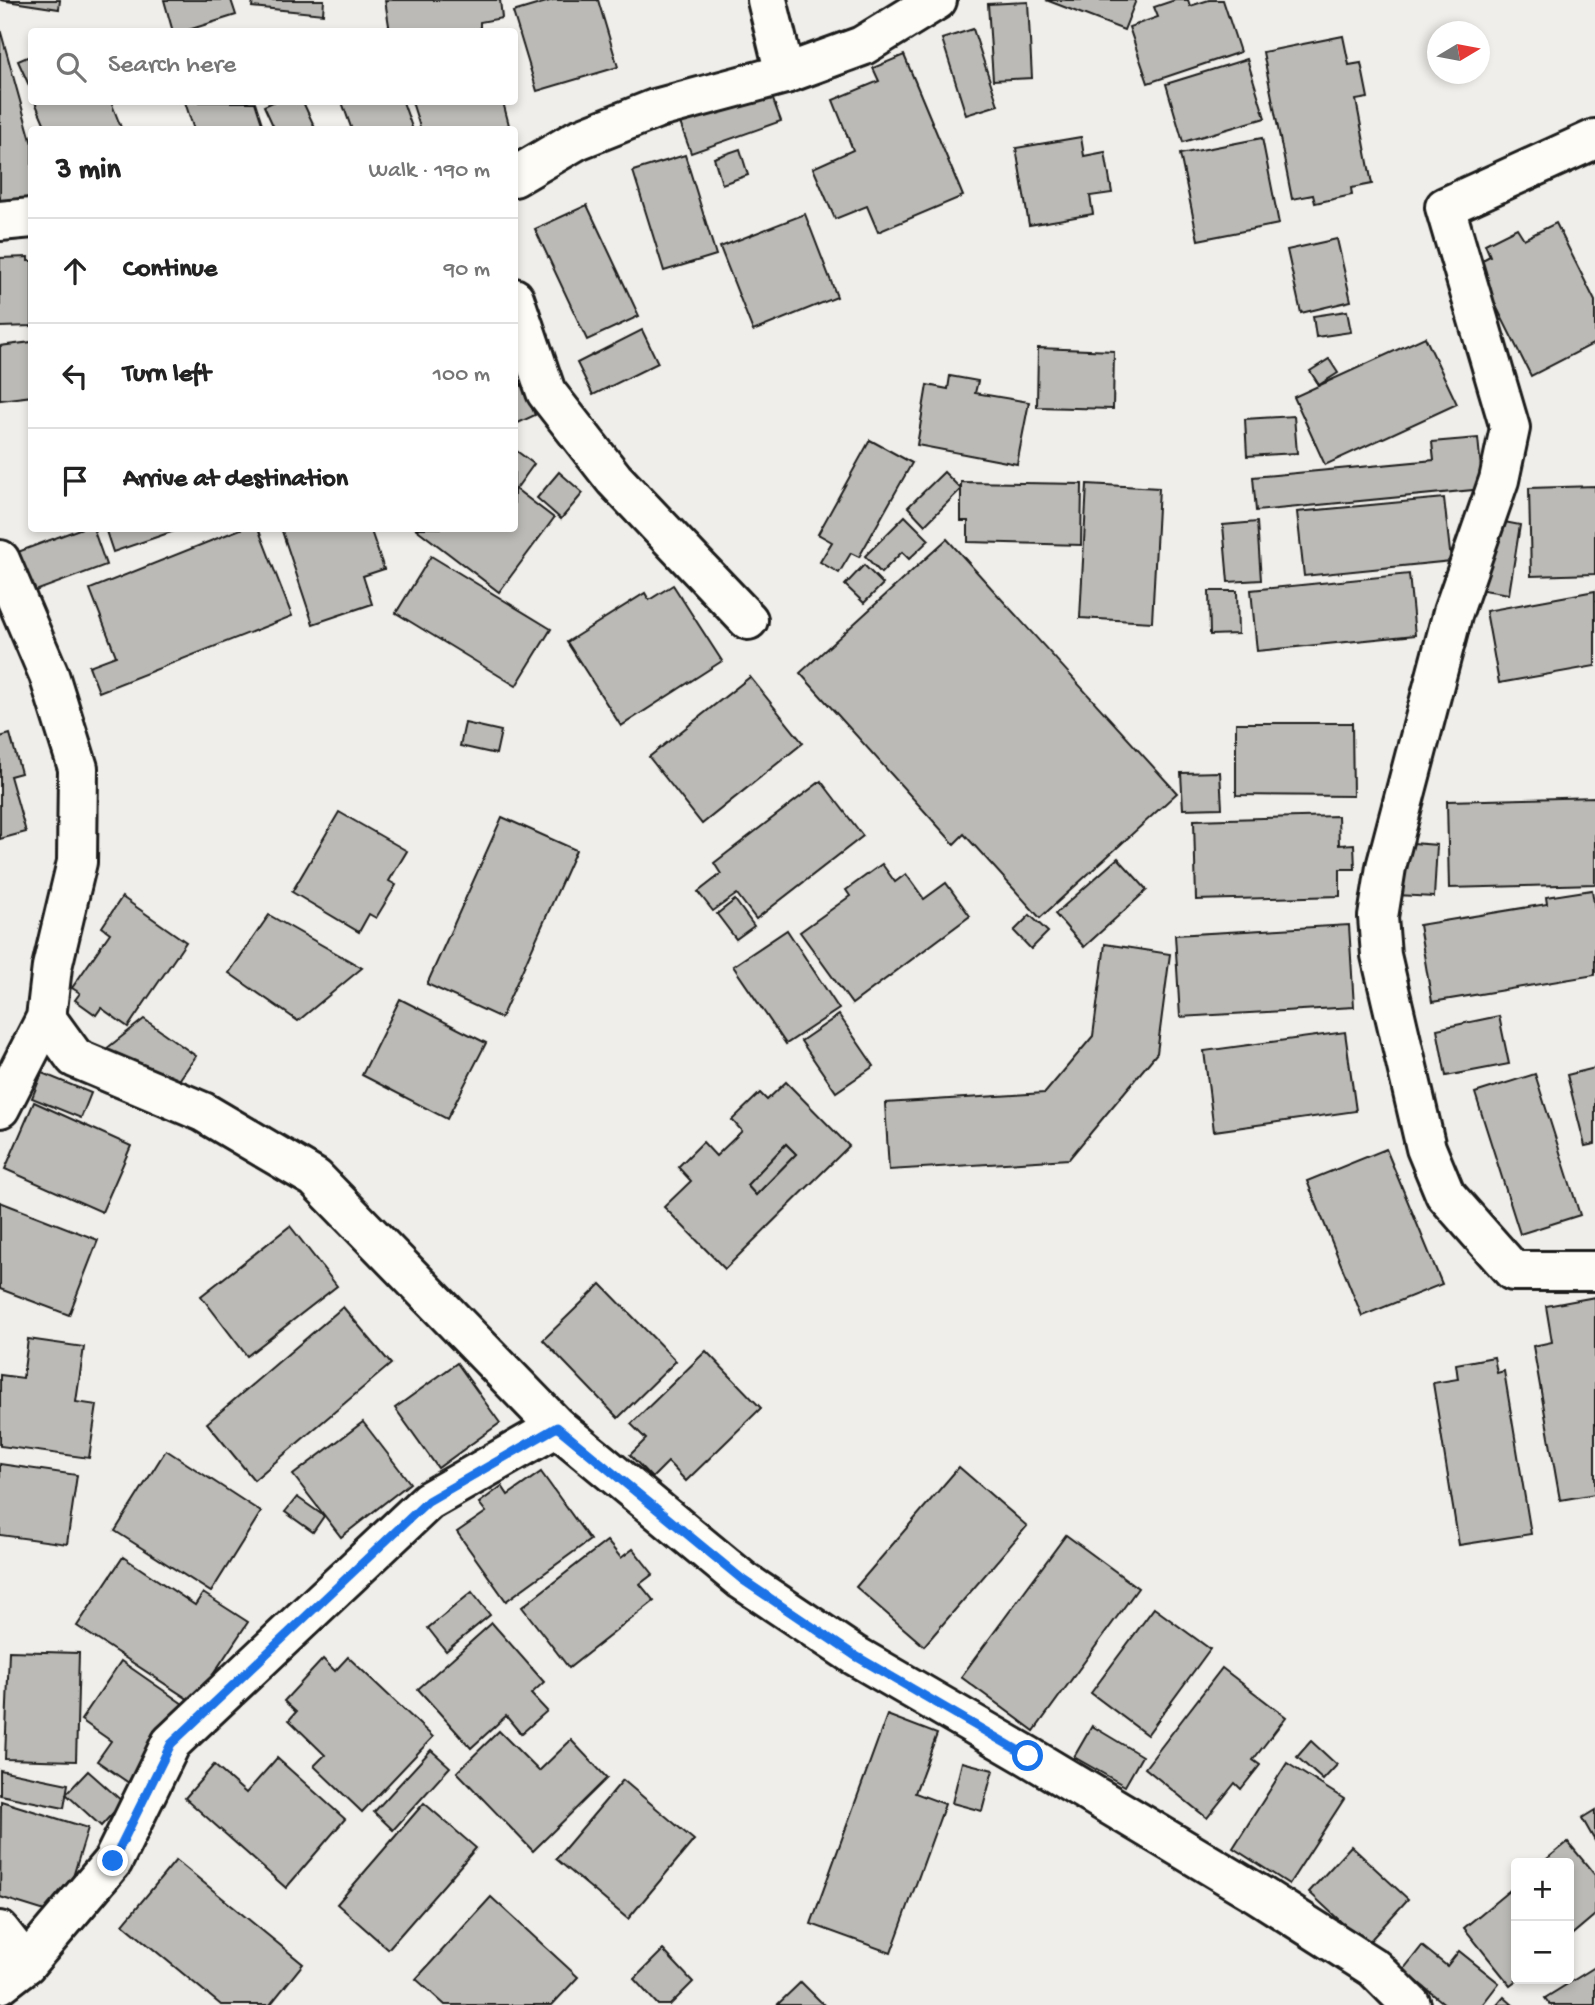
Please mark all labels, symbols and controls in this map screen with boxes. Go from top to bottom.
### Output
north arrow [1427,21,1490,84]
search box [28,28,518,105]
icon: search [52,48,90,86]
text: Search here [108,51,236,82]
text: 3 min [56,154,121,189]
text: Walk · 190 m [369,158,490,185]
icon: ahead [56,252,94,290]
text: Continue [123,255,217,286]
text: 90 m [444,257,490,284]
icon: left [56,357,94,395]
text: Turn left [123,360,211,391]
text: 100 m [433,362,490,389]
icon: arrive [56,462,94,500]
text: Arrive at destination [123,465,348,496]
route start [1012,1740,1043,1771]
route end [97,1845,128,1876]
map controls [1511,1858,1574,1984]
button: + [1511,1858,1574,1921]
button: − [1511,1921,1574,1984]

